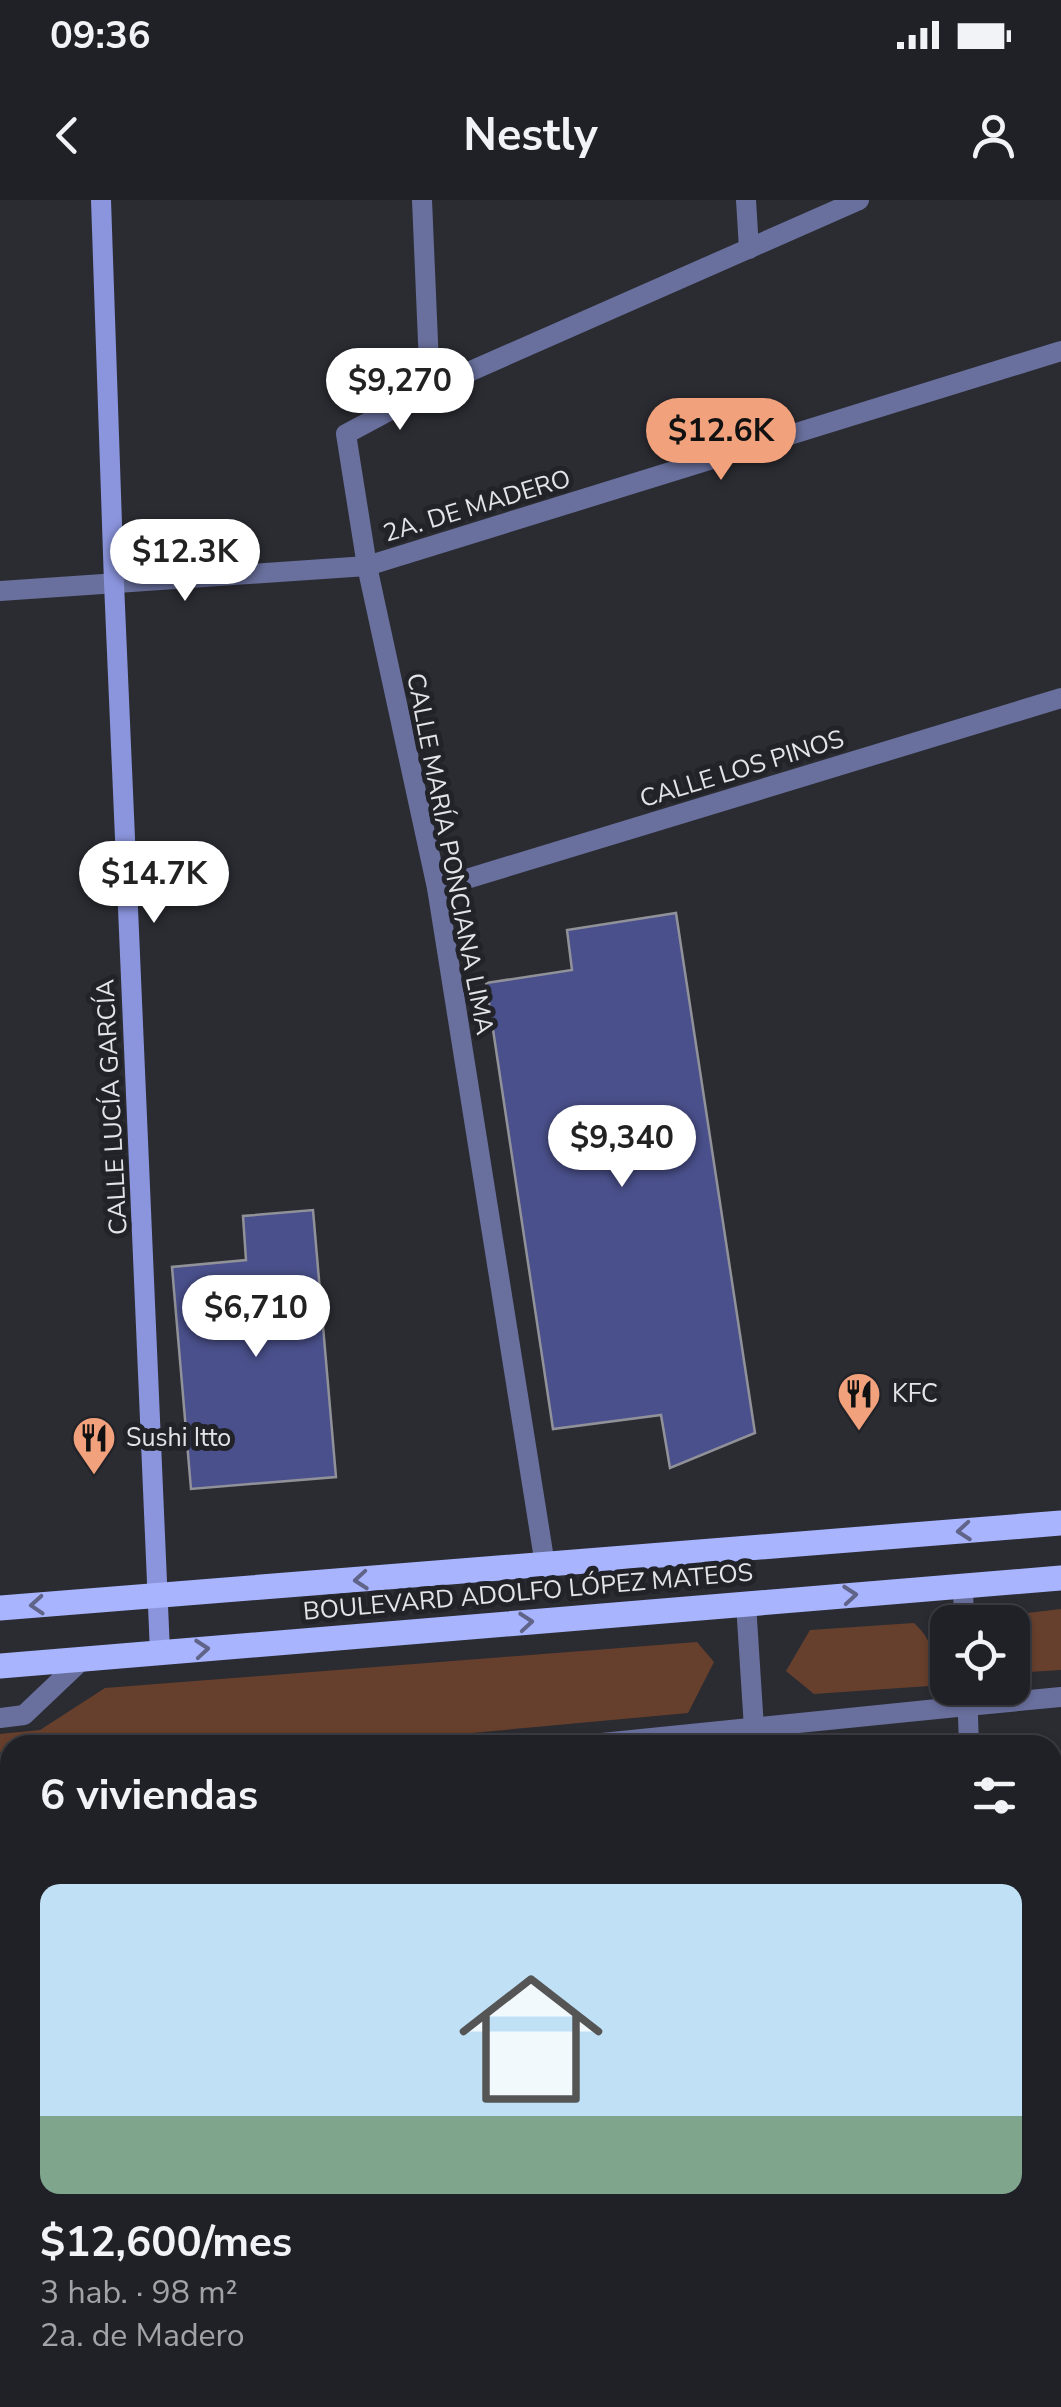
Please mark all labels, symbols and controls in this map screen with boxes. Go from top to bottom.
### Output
text: 09:36 [50,10,151,61]
text: Nestly [463,105,598,166]
icon: back [40,108,95,163]
icon: person [966,108,1021,163]
pin: $9,270 [319,348,481,433]
text: $9,270 [348,359,452,402]
pin: $12.6K [640,398,802,483]
text: $12.6K [668,409,774,452]
street label: 2A. DE MADERO [379,461,575,551]
pin: $12.3K [104,519,266,604]
text: $12.3K [132,530,238,573]
street label: CALLE MARÍA PONCIANA LIMA [398,670,502,1038]
street label: CALLE LOS PINOS [636,722,848,816]
pin: $14.7K [73,841,235,926]
text: $14.7K [101,852,207,895]
street label: CALLE LUCÍA GARCÍA [88,978,136,1236]
pin: $9,340 [541,1105,703,1190]
text: $9,340 [570,1116,674,1159]
pin: $6,710 [175,1275,337,1360]
text: $6,710 [204,1286,308,1329]
restaurant icon: KFC [836,1371,882,1432]
place label: KFC [892,1377,938,1411]
restaurant icon: Sushi Itto [71,1415,117,1476]
place label: Sushi Itto [126,1421,231,1455]
one-way arrow [955,1519,971,1541]
street label: BOULEVARD ADOLFO LÓPEZ MATEOS [302,1555,754,1629]
one-way arrow [352,1569,368,1591]
one-way arrow [842,1585,858,1607]
one-way arrow [28,1594,44,1615]
map controls [930,1605,1030,1705]
button: locate [930,1605,1030,1705]
one-way arrow [518,1612,534,1634]
one-way arrow [194,1639,210,1660]
text: 6 viviendas [40,1767,258,1824]
icon: filters [967,1768,1022,1823]
icon: home [441,1949,621,2129]
text: $12,600/mes [40,2214,292,2271]
text: 3 hab. · 98 m² [40,2271,238,2314]
text: 2a. de Madero [40,2314,245,2357]

